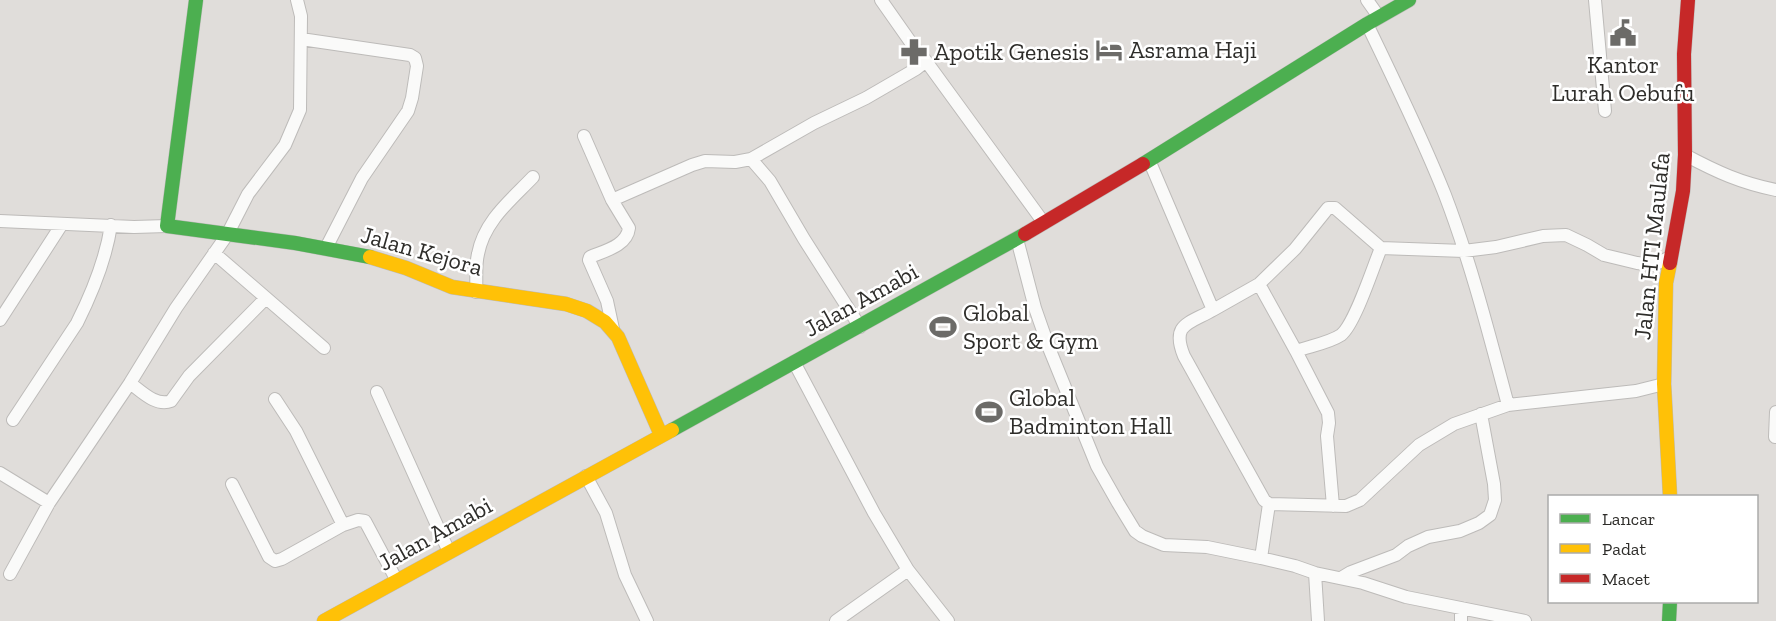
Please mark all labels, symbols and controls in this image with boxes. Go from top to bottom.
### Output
public building icon: Kantor Lurah Oebufu [1608,18,1638,48]
hotel icon: Asrama Haji [1094,35,1124,65]
place label: Asrama Haji [1129,35,1257,64]
pharmacy icon: Apotik Genesis [899,37,929,67]
place label: Apotik Genesis [934,37,1089,66]
place label: Kantor Lurah Oebufu [1552,50,1695,107]
street label: Jalan HTI Maulafa [1627,150,1676,341]
street label: Jalan Kejora [358,219,487,282]
street label: Jalan Amabi [799,256,923,343]
place label: Global Sport & Gym [963,298,1099,355]
sports icon: Global Sport & Gym [928,312,958,342]
place label: Global Badminton Hall [1009,383,1172,440]
sports icon: Global Badminton Hall [974,397,1004,427]
street label: Jalan Amabi [373,490,497,577]
legend [1548,495,1758,603]
text: Lancar [1602,508,1655,530]
text: Padat [1602,538,1646,560]
text: Macet [1602,568,1650,590]

